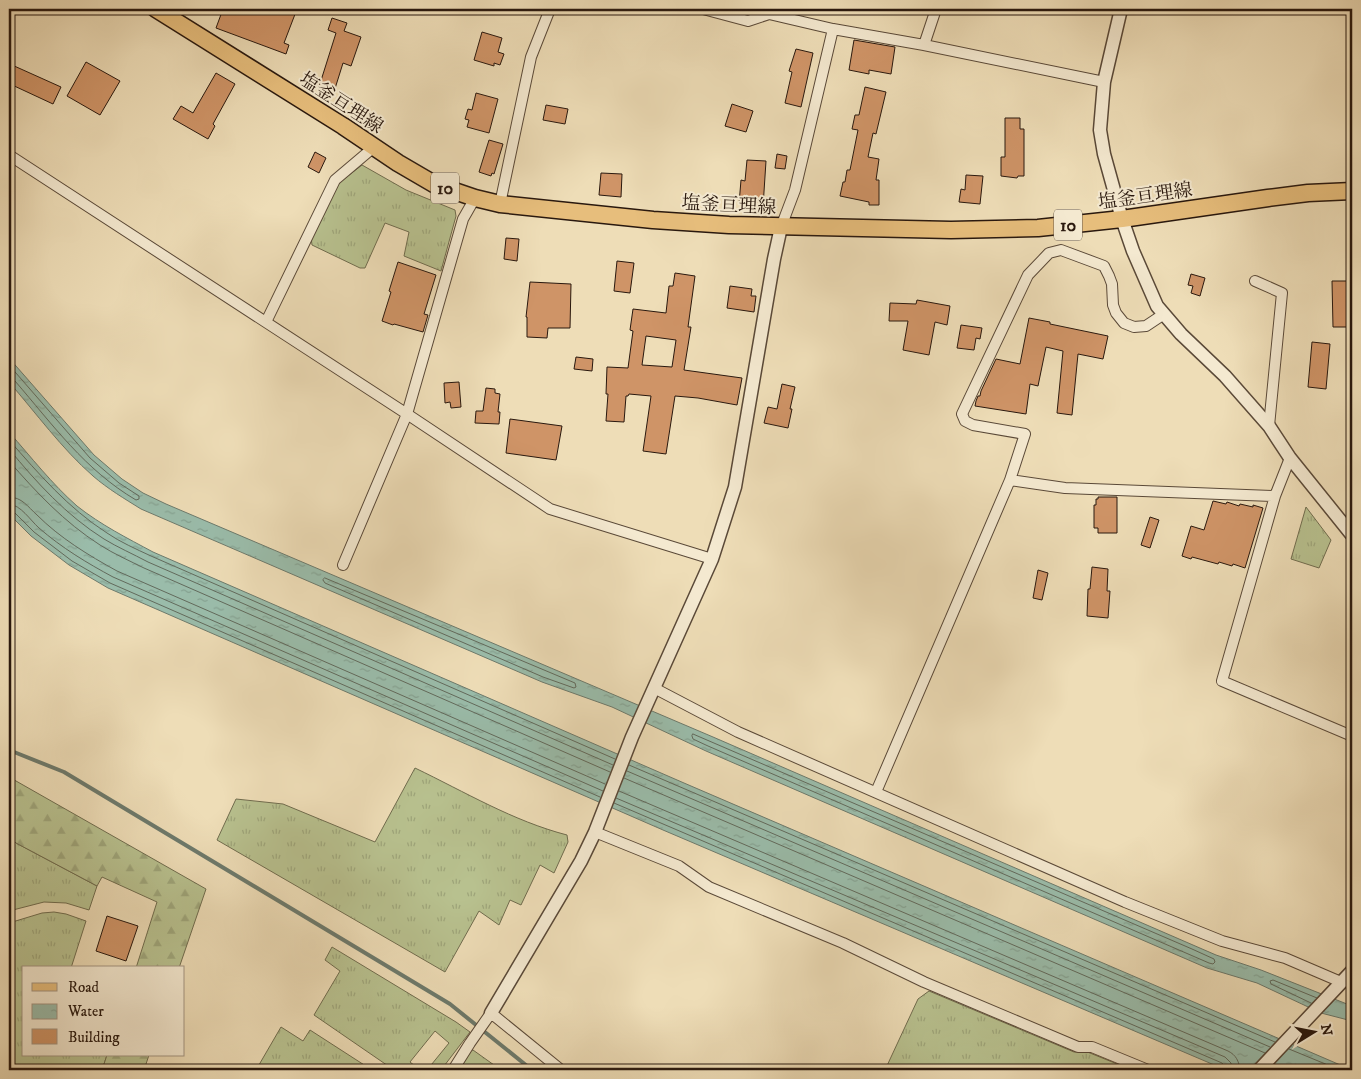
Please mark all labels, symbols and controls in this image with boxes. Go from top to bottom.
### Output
street label: 塩釜亘理線 [295,68,387,139]
road number: 10 [431,172,459,204]
street label: 塩釜亘理線 [1097,178,1194,214]
street label: 塩釜亘理線 [681,192,777,219]
road number: 10 [1054,210,1082,240]
legend [22,966,185,1056]
text: Road [68,978,100,997]
text: Water [67,1002,104,1021]
north arrow [1288,1006,1338,1056]
text: N [1316,1023,1336,1038]
text: Building [68,1028,120,1047]

